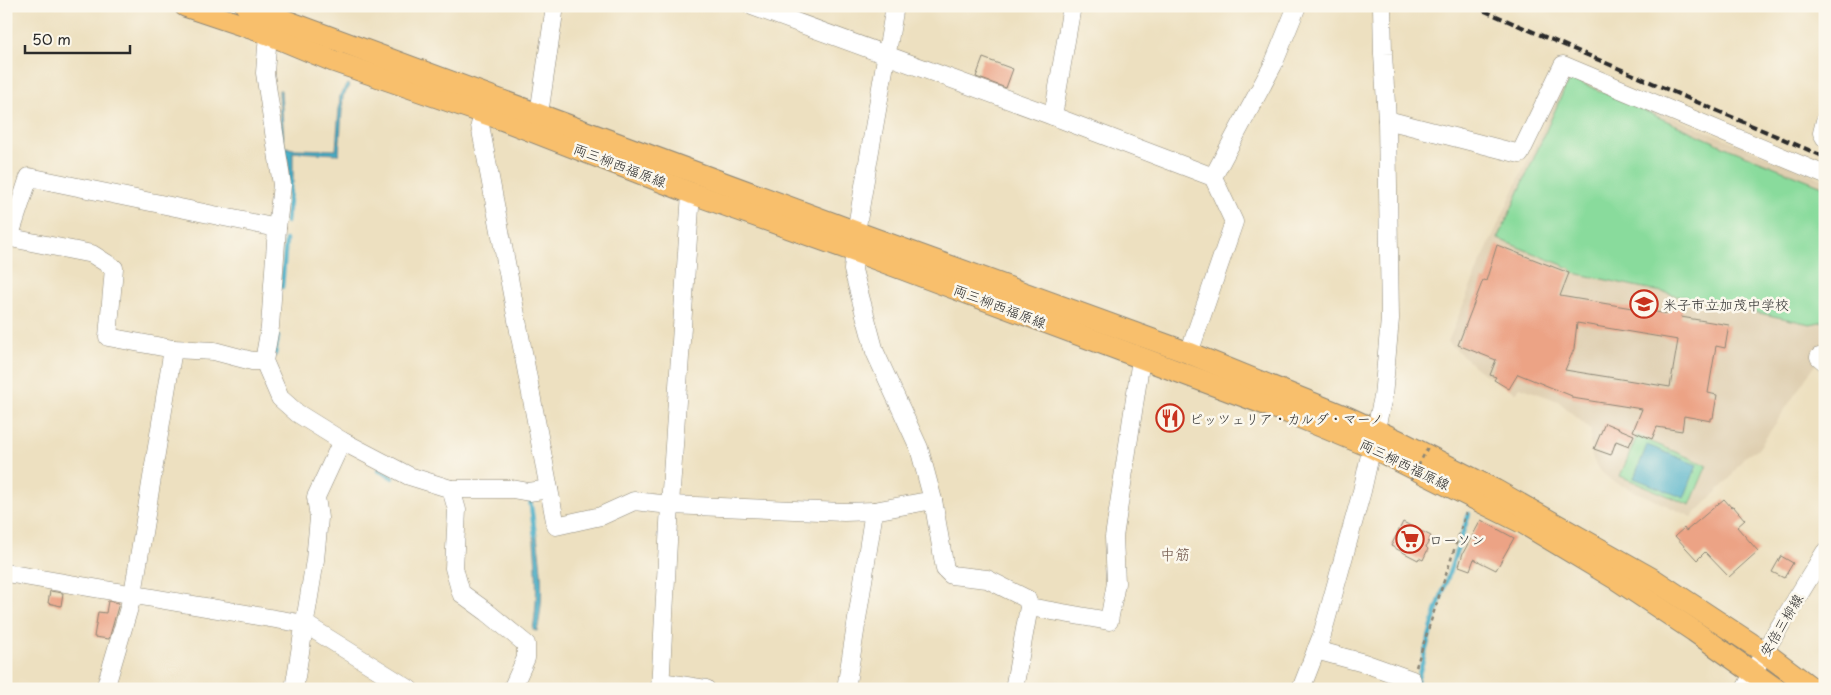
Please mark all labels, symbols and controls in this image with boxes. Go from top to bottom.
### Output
scale bar [25,22,130,54]
text: 50 m [32,27,71,50]
street label: 両三柳西福原線 [570,138,670,192]
street label: 両三柳西福原線 [950,279,1050,333]
school or university icon: 米子市立加茂中学校 [1629,289,1659,319]
place label: 米子市立加茂中学校 [1663,294,1789,315]
restaurant icon: ピッツェリア・カルダ・マーノ [1155,403,1185,433]
place label: ピッツェリア・カルダ・マーノ [1189,408,1384,429]
street label: 両三柳西福原線 [1356,433,1454,495]
supermarket icon: ローソン [1395,524,1425,554]
place label: ローソン [1429,529,1485,550]
district label: 中筋 [1160,542,1190,565]
street label: 安倍三柳線 [1754,590,1808,660]

